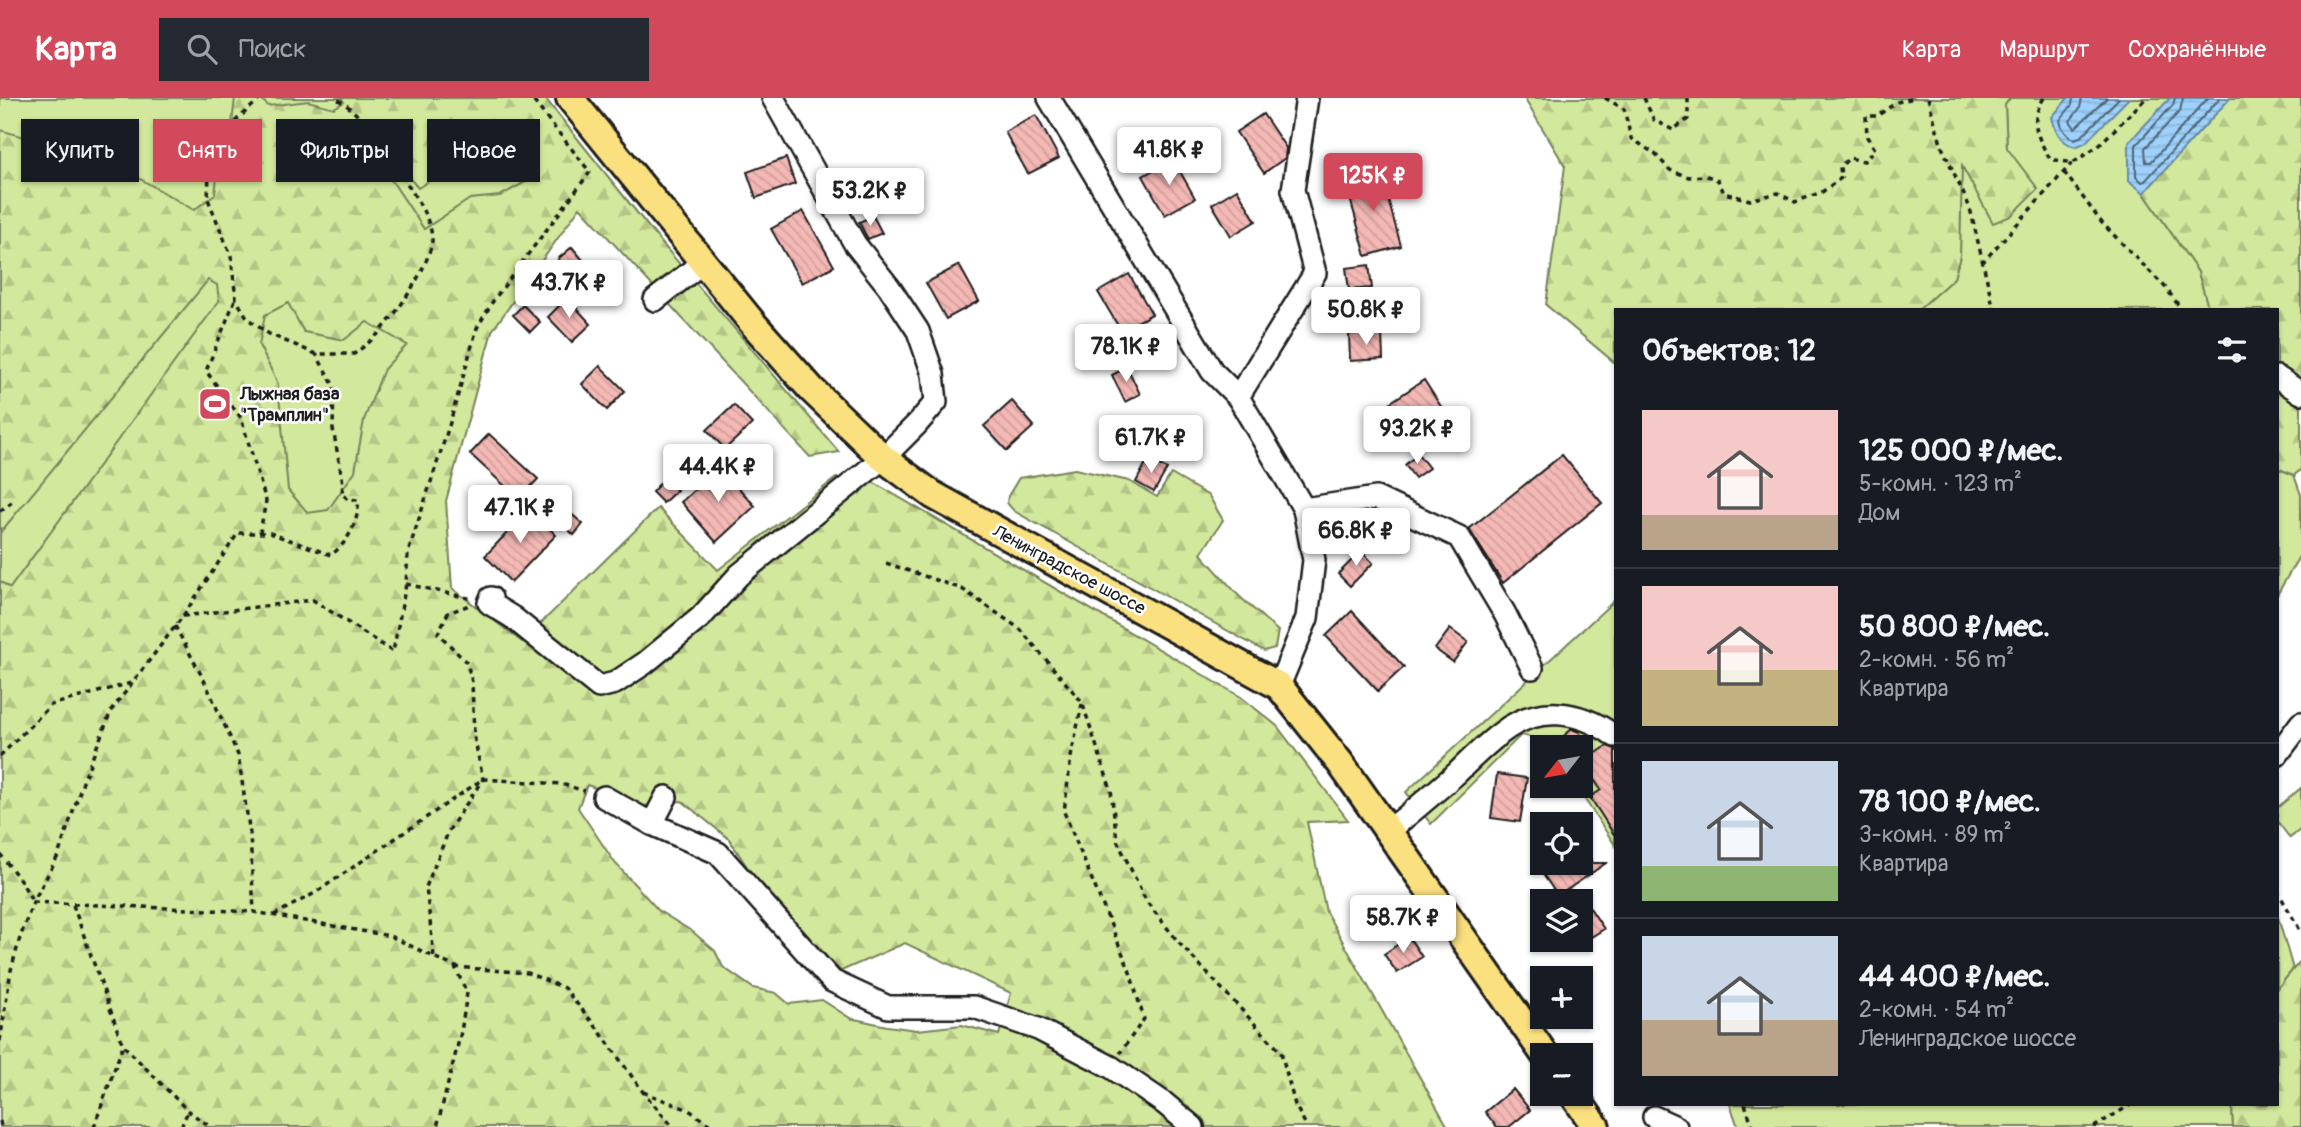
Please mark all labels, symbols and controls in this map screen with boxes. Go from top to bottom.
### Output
search box [159,18,649,81]
text: Карта [35,29,117,70]
icon: search [183,30,221,68]
text: Поиск [239,33,307,65]
text: Карта [1902,35,1961,64]
text: Маршрут [1999,35,2090,64]
text: Сохранённые [2128,35,2266,64]
chip: Купить [21,119,139,182]
chip: Снять [153,119,262,182]
chip: Фильтры [276,119,413,182]
chip: Новое [427,119,540,182]
pin: 41.8K ₽ [1104,127,1234,187]
text: 41.8K ₽ [1133,135,1205,164]
pin: 125K ₽ [1316,153,1430,213]
text: 125K ₽ [1340,161,1406,190]
pin: 53.2K ₽ [805,169,935,228]
text: 53.2K ₽ [832,176,908,205]
pin: 43.7K ₽ [504,260,634,320]
text: 43.7K ₽ [531,268,607,297]
pin: 50.8K ₽ [1301,288,1431,347]
text: 50.8K ₽ [1327,295,1405,324]
pin: 78.1K ₽ [1061,324,1191,384]
icon: filters [2213,331,2251,369]
text: 78.1K ₽ [1091,332,1161,361]
text: Объектов: 12 [1642,332,1816,369]
place label: Лыжная база "Трамплин" [239,383,340,427]
sports icon: Лыжная база "Трамплин" [196,385,234,423]
pin: 93.2K ₽ [1352,406,1482,466]
text: 93.2K ₽ [1379,414,1455,443]
pin: 61.7K ₽ [1086,416,1216,475]
text: 61.7K ₽ [1115,423,1187,452]
text: 125 000 ₽/мес. [1859,432,2063,469]
icon: home [1698,438,1782,522]
pin: 44.4K ₽ [653,444,783,504]
text: 44.4K ₽ [679,452,757,481]
text: 5-комн. · 123 m² [1859,469,2022,498]
pin: 47.1K ₽ [455,486,585,545]
text: 47.1K ₽ [484,493,556,522]
text: Дом [1859,498,1900,527]
pin: 66.8K ₽ [1291,508,1421,568]
text: 66.8K ₽ [1318,516,1394,545]
street label: Ленинградское шоссе [988,519,1150,620]
text: 50 800 ₽/мес. [1859,608,2050,645]
icon: home [1698,614,1782,698]
text: 2-комн. · 56 m² [1859,645,2014,674]
text: Квартира [1859,674,1948,703]
north arrow [1530,735,1592,798]
map controls [1530,735,1593,1106]
text: 78 100 ₽/мес. [1859,783,2041,820]
icon: home [1698,789,1782,873]
button: locate [1530,812,1593,875]
text: 3-комн. · 89 m² [1859,820,2012,849]
text: Квартира [1859,849,1948,878]
button: layers [1530,889,1593,952]
pin: 58.7K ₽ [1338,896,1468,955]
text: 58.7K ₽ [1366,903,1440,932]
text: 44 400 ₽/мес. [1859,958,2050,995]
icon: home [1698,964,1782,1048]
button: + [1530,966,1593,1029]
text: 2-комн. · 54 m² [1859,995,2014,1024]
text: Ленинградское шоссе [1859,1024,2076,1053]
button: − [1530,1043,1593,1106]

